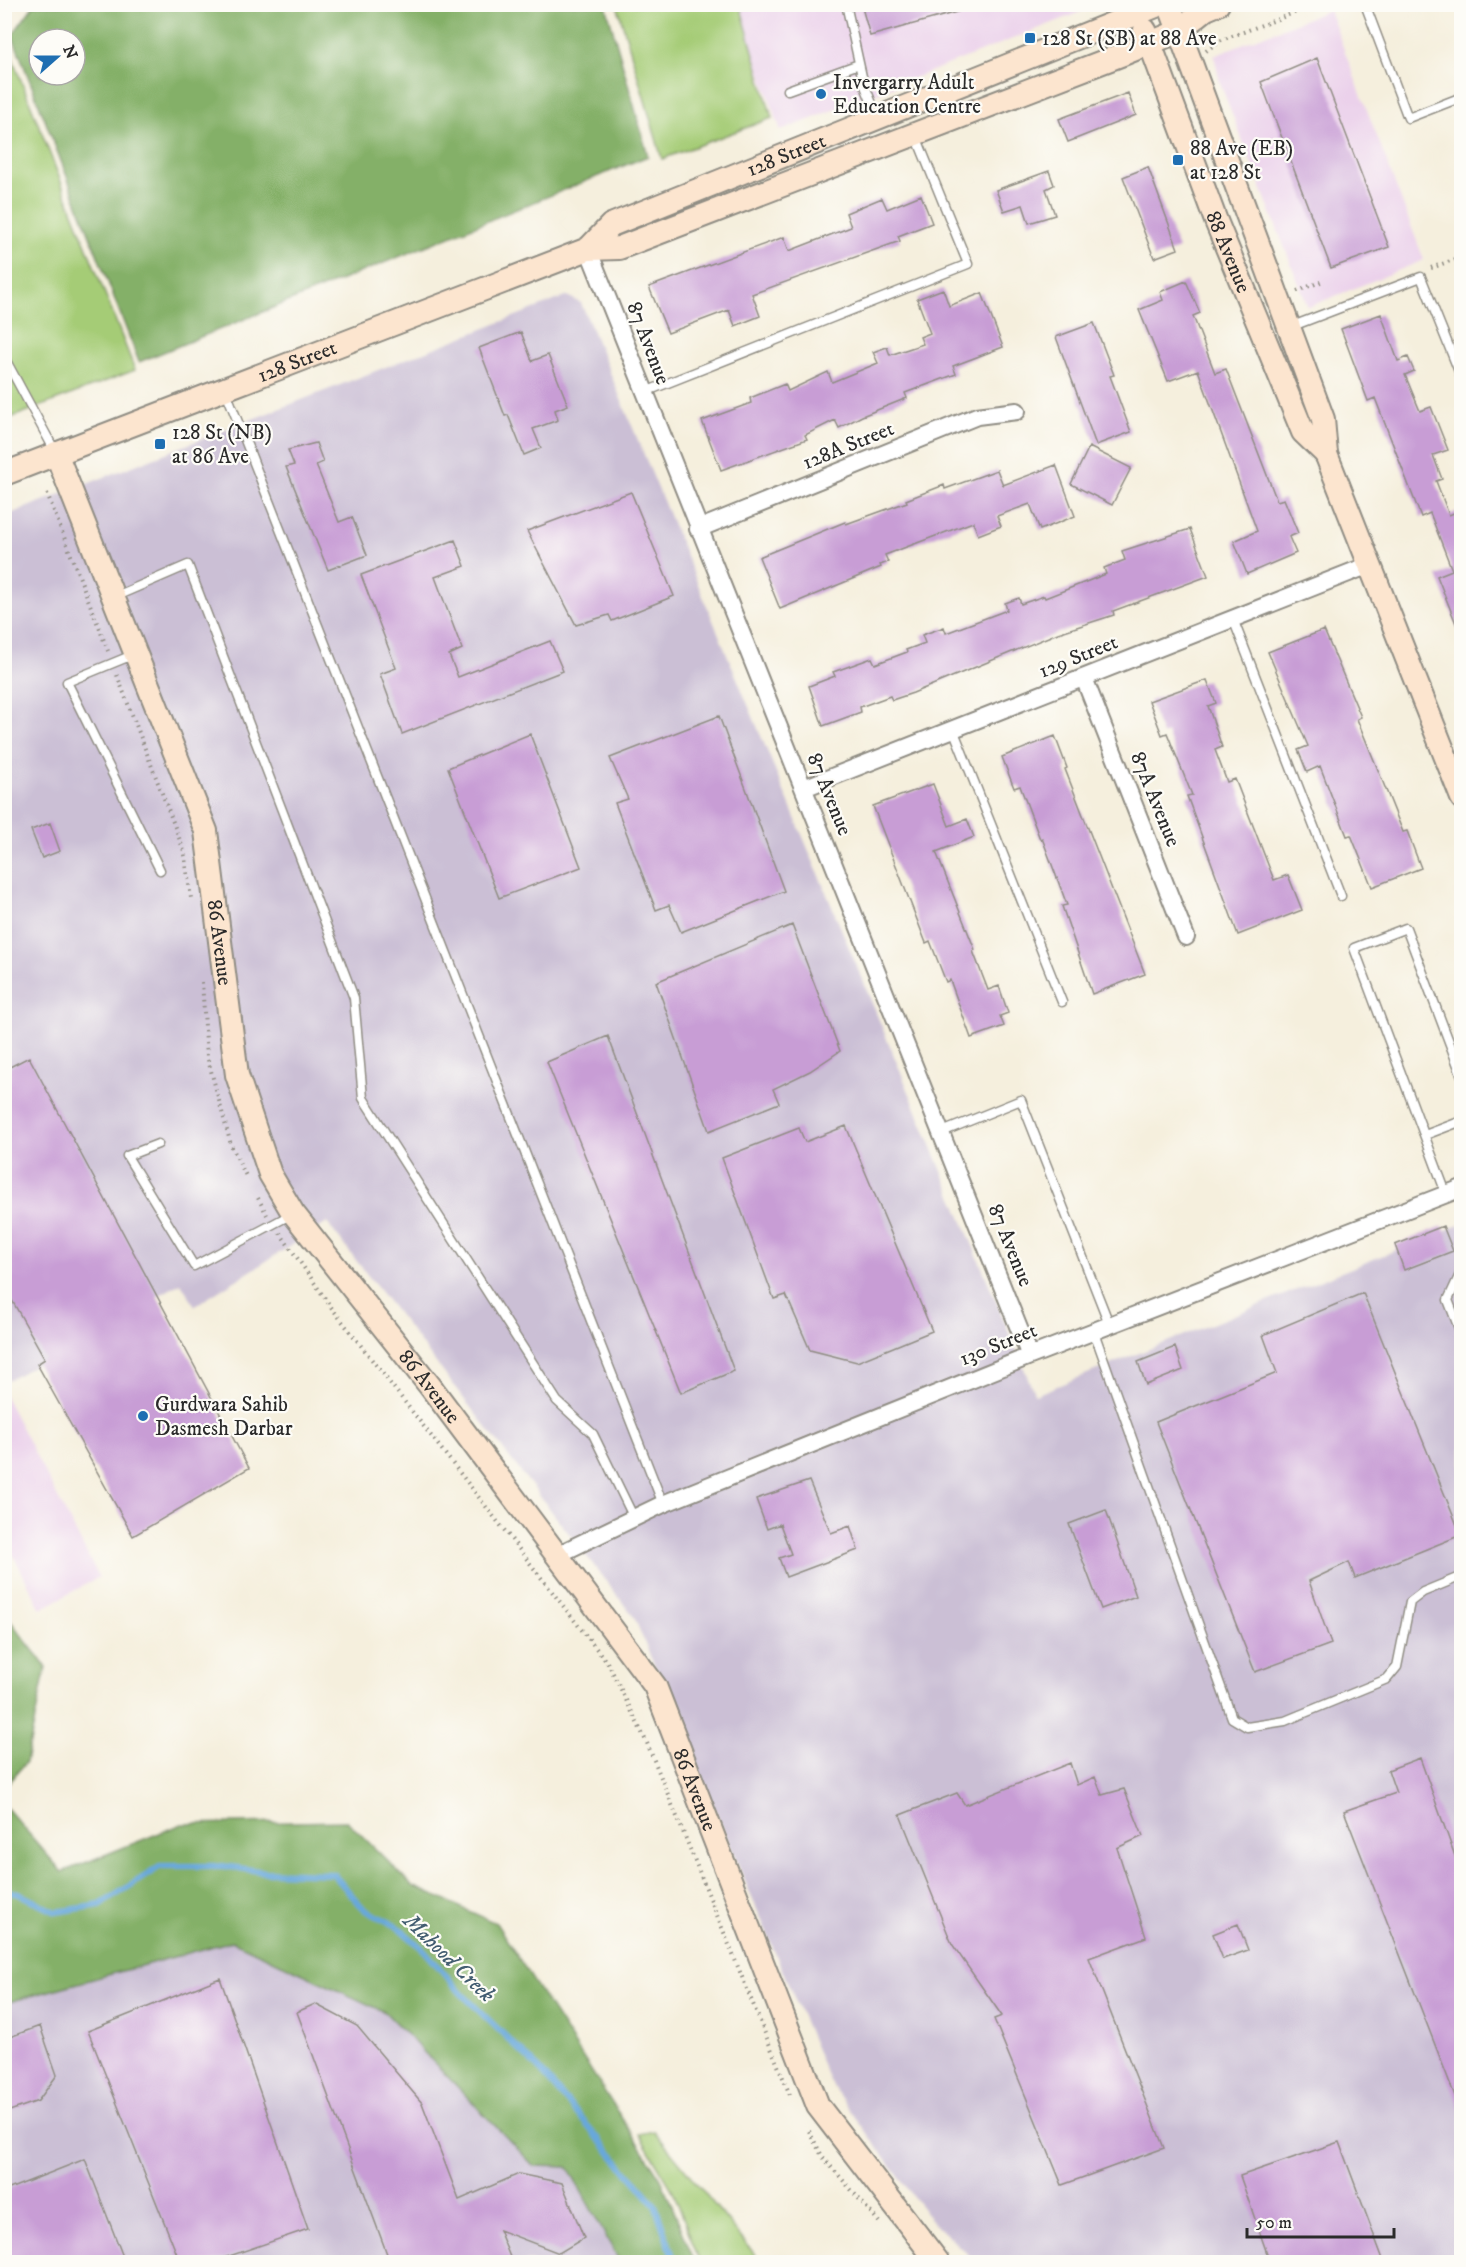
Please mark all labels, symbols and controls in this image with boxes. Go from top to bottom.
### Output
place label: 128 St (SB) at 88 Ave [1042,26,1217,52]
north arrow [27,27,87,87]
marker: 128 St (SB) at 88 Ave [1023,31,1037,45]
text: N [58,42,82,62]
place label: Invergarry Adult Education Centre [833,70,981,120]
marker: Invergarry Adult Education Centre [814,87,828,101]
street label: 128 Street [743,128,830,183]
place label: 88 Ave (EB) at 128 St [1190,136,1293,186]
marker: 88 Ave (EB) at 128 St [1171,153,1185,167]
street label: 88 Avenue [1199,208,1256,297]
street label: 87 Avenue [620,298,676,389]
street label: 128 Street [254,335,341,389]
street label: 128A Street [799,416,898,476]
place label: 128 St (NB) at 86 Ave [172,420,272,470]
marker: 128 St (NB) at 86 Ave [153,437,167,451]
street label: 129 Street [1035,629,1122,684]
street label: 87A Avenue [1124,748,1186,851]
street label: 87 Avenue [801,749,857,840]
street label: 86 Avenue [201,898,238,987]
street label: 87 Avenue [982,1200,1038,1291]
street label: 130 Street [956,1318,1041,1372]
street label: 86 Avenue [392,1345,466,1429]
place label: Gurdwara Sahib Dasmesh Darbar [155,1392,293,1442]
marker: Gurdwara Sahib Dasmesh Darbar [136,1409,150,1423]
street label: 86 Avenue [666,1745,722,1835]
water label: Mahood Creek [396,1907,501,2009]
scale bar [1247,2201,1394,2239]
text: 50 m [1256,2212,1292,2234]

